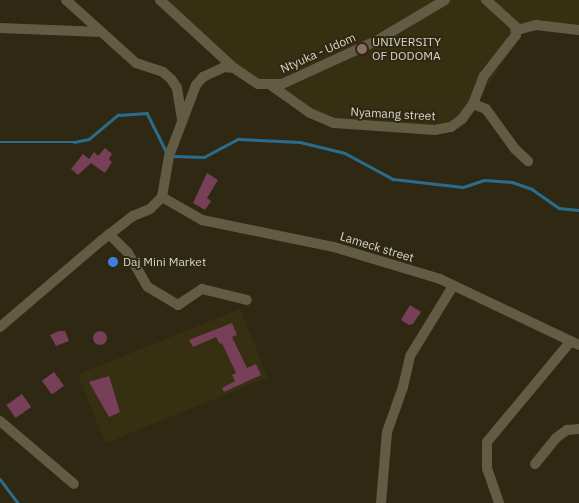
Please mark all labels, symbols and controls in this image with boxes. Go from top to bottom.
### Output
street label: Ntyuka - Udom [278,30,358,76]
place label: UNIVERSITY OF DODOMA [372,35,441,63]
marker: UNIVERSITY OF DODOMA [356,43,368,55]
street label: Nyamang street [350,105,436,123]
street label: Lameck street [338,229,416,265]
place label: Daj Mini Market [123,255,206,269]
marker: Daj Mini Market [107,256,119,268]

